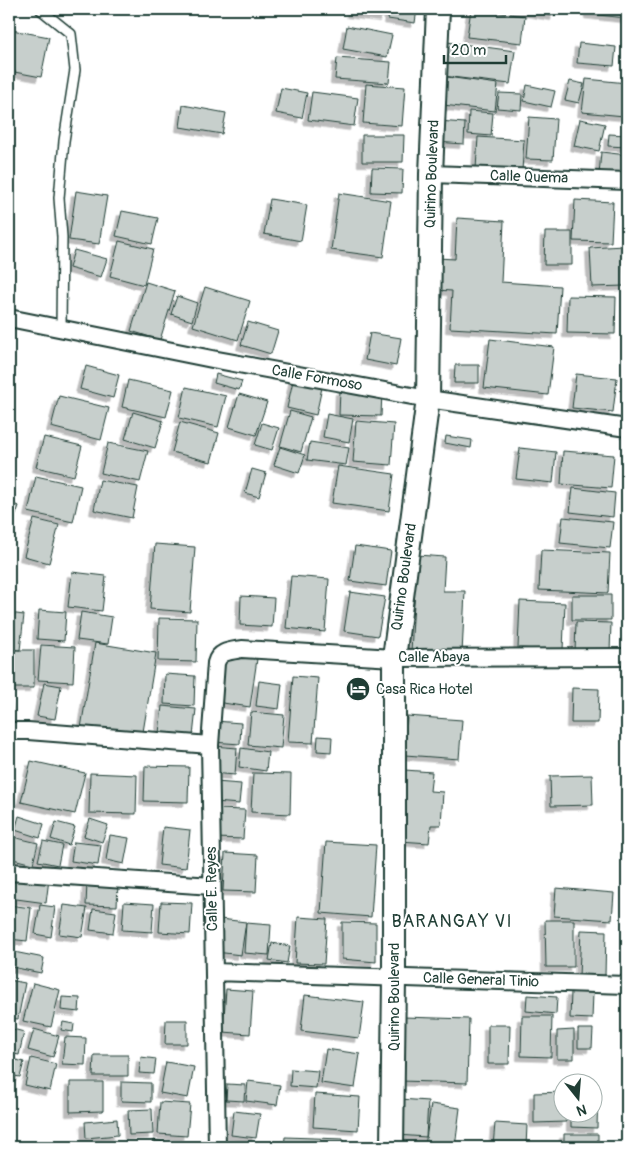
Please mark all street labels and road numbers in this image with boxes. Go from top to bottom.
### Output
street label: Quirino Boulevard [421,119,443,229]
street label: Calle Quema [490,166,568,188]
street label: Calle Formoso [270,361,364,395]
street label: Quirino Boulevard [387,522,421,632]
street label: Calle Abaya [398,648,470,667]
street label: Calle E. Reyes [202,846,222,932]
street label: Quirino Boulevard [385,943,404,1051]
street label: Calle General Tinio [423,968,539,992]

